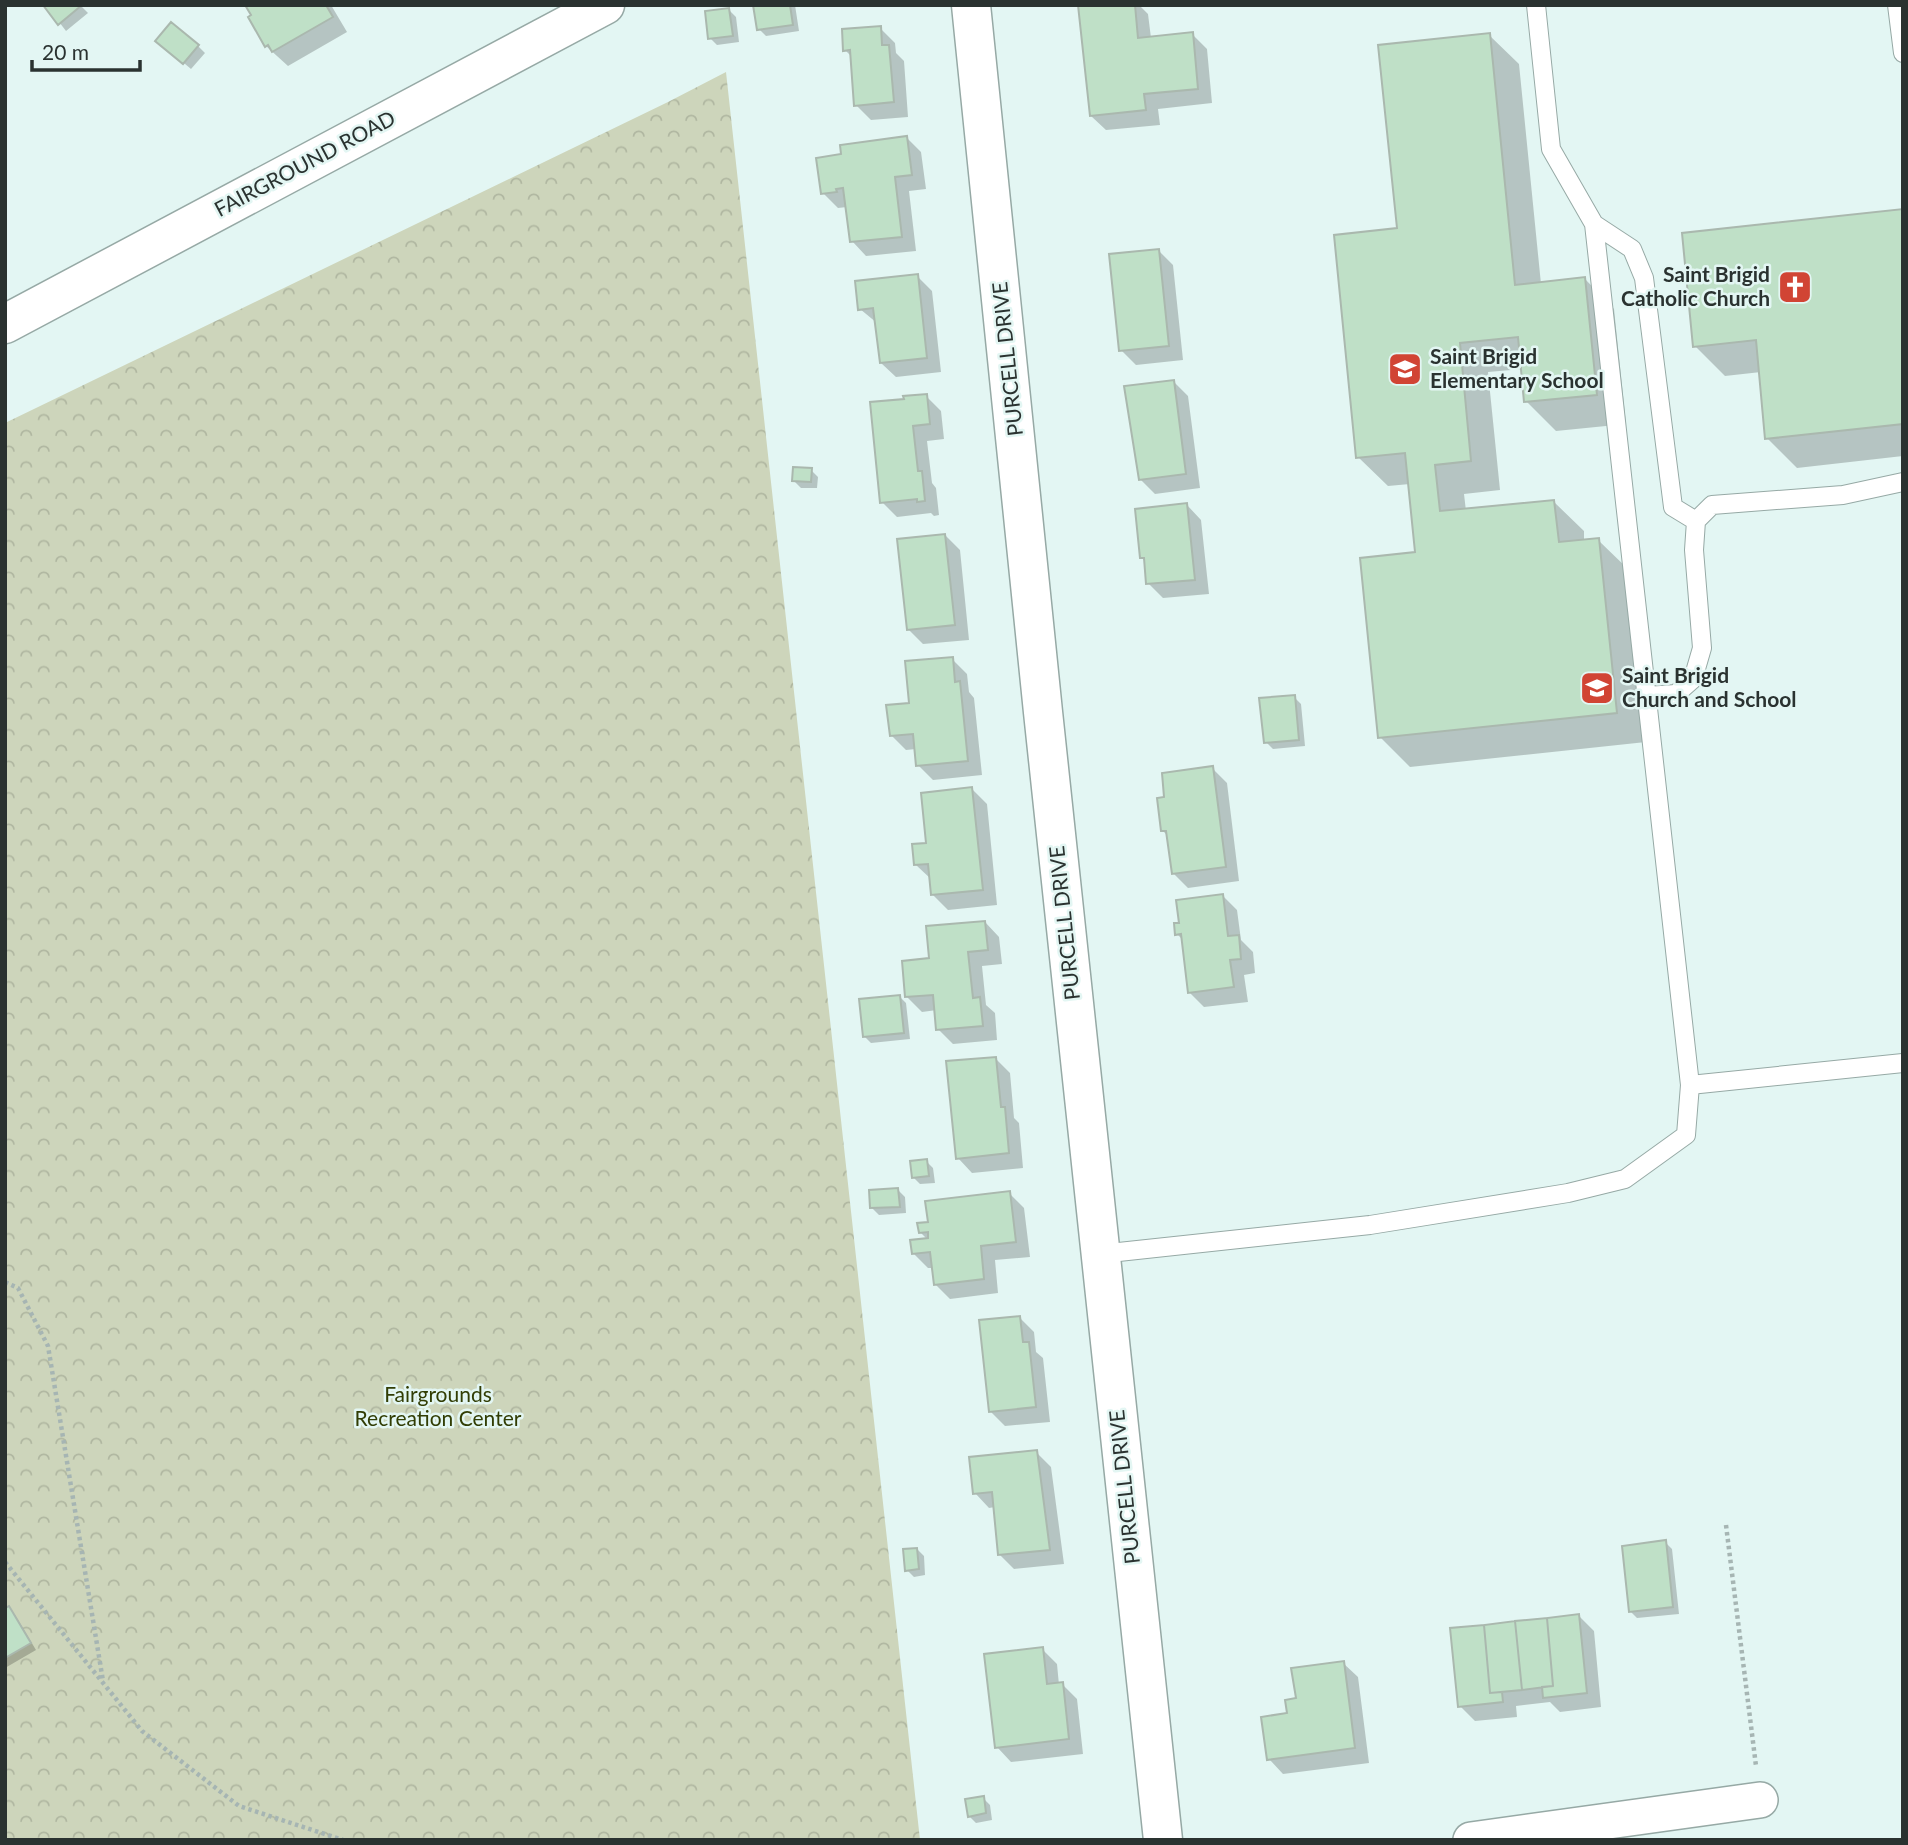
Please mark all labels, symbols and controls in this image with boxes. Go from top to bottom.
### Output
scale bar [32,28,140,72]
text: 20 m [42,39,89,64]
street label: FAIRGROUND ROAD [210,104,399,221]
place label: Saint Brigid Catholic Church [1621,261,1770,310]
church icon: Saint Brigid Catholic Church [1776,268,1814,306]
street label: PURCELL DRIVE [986,281,1027,437]
place label: Saint Brigid Elementary School [1430,343,1604,392]
school or university icon: Saint Brigid Elementary School [1386,350,1424,388]
place label: Saint Brigid Church and School [1622,662,1797,711]
school or university icon: Saint Brigid Church and School [1578,669,1616,707]
street label: PURCELL DRIVE [1043,845,1084,1001]
park label: Fairgrounds Recreation Center [355,1381,522,1430]
street label: PURCELL DRIVE [1103,1409,1144,1565]

